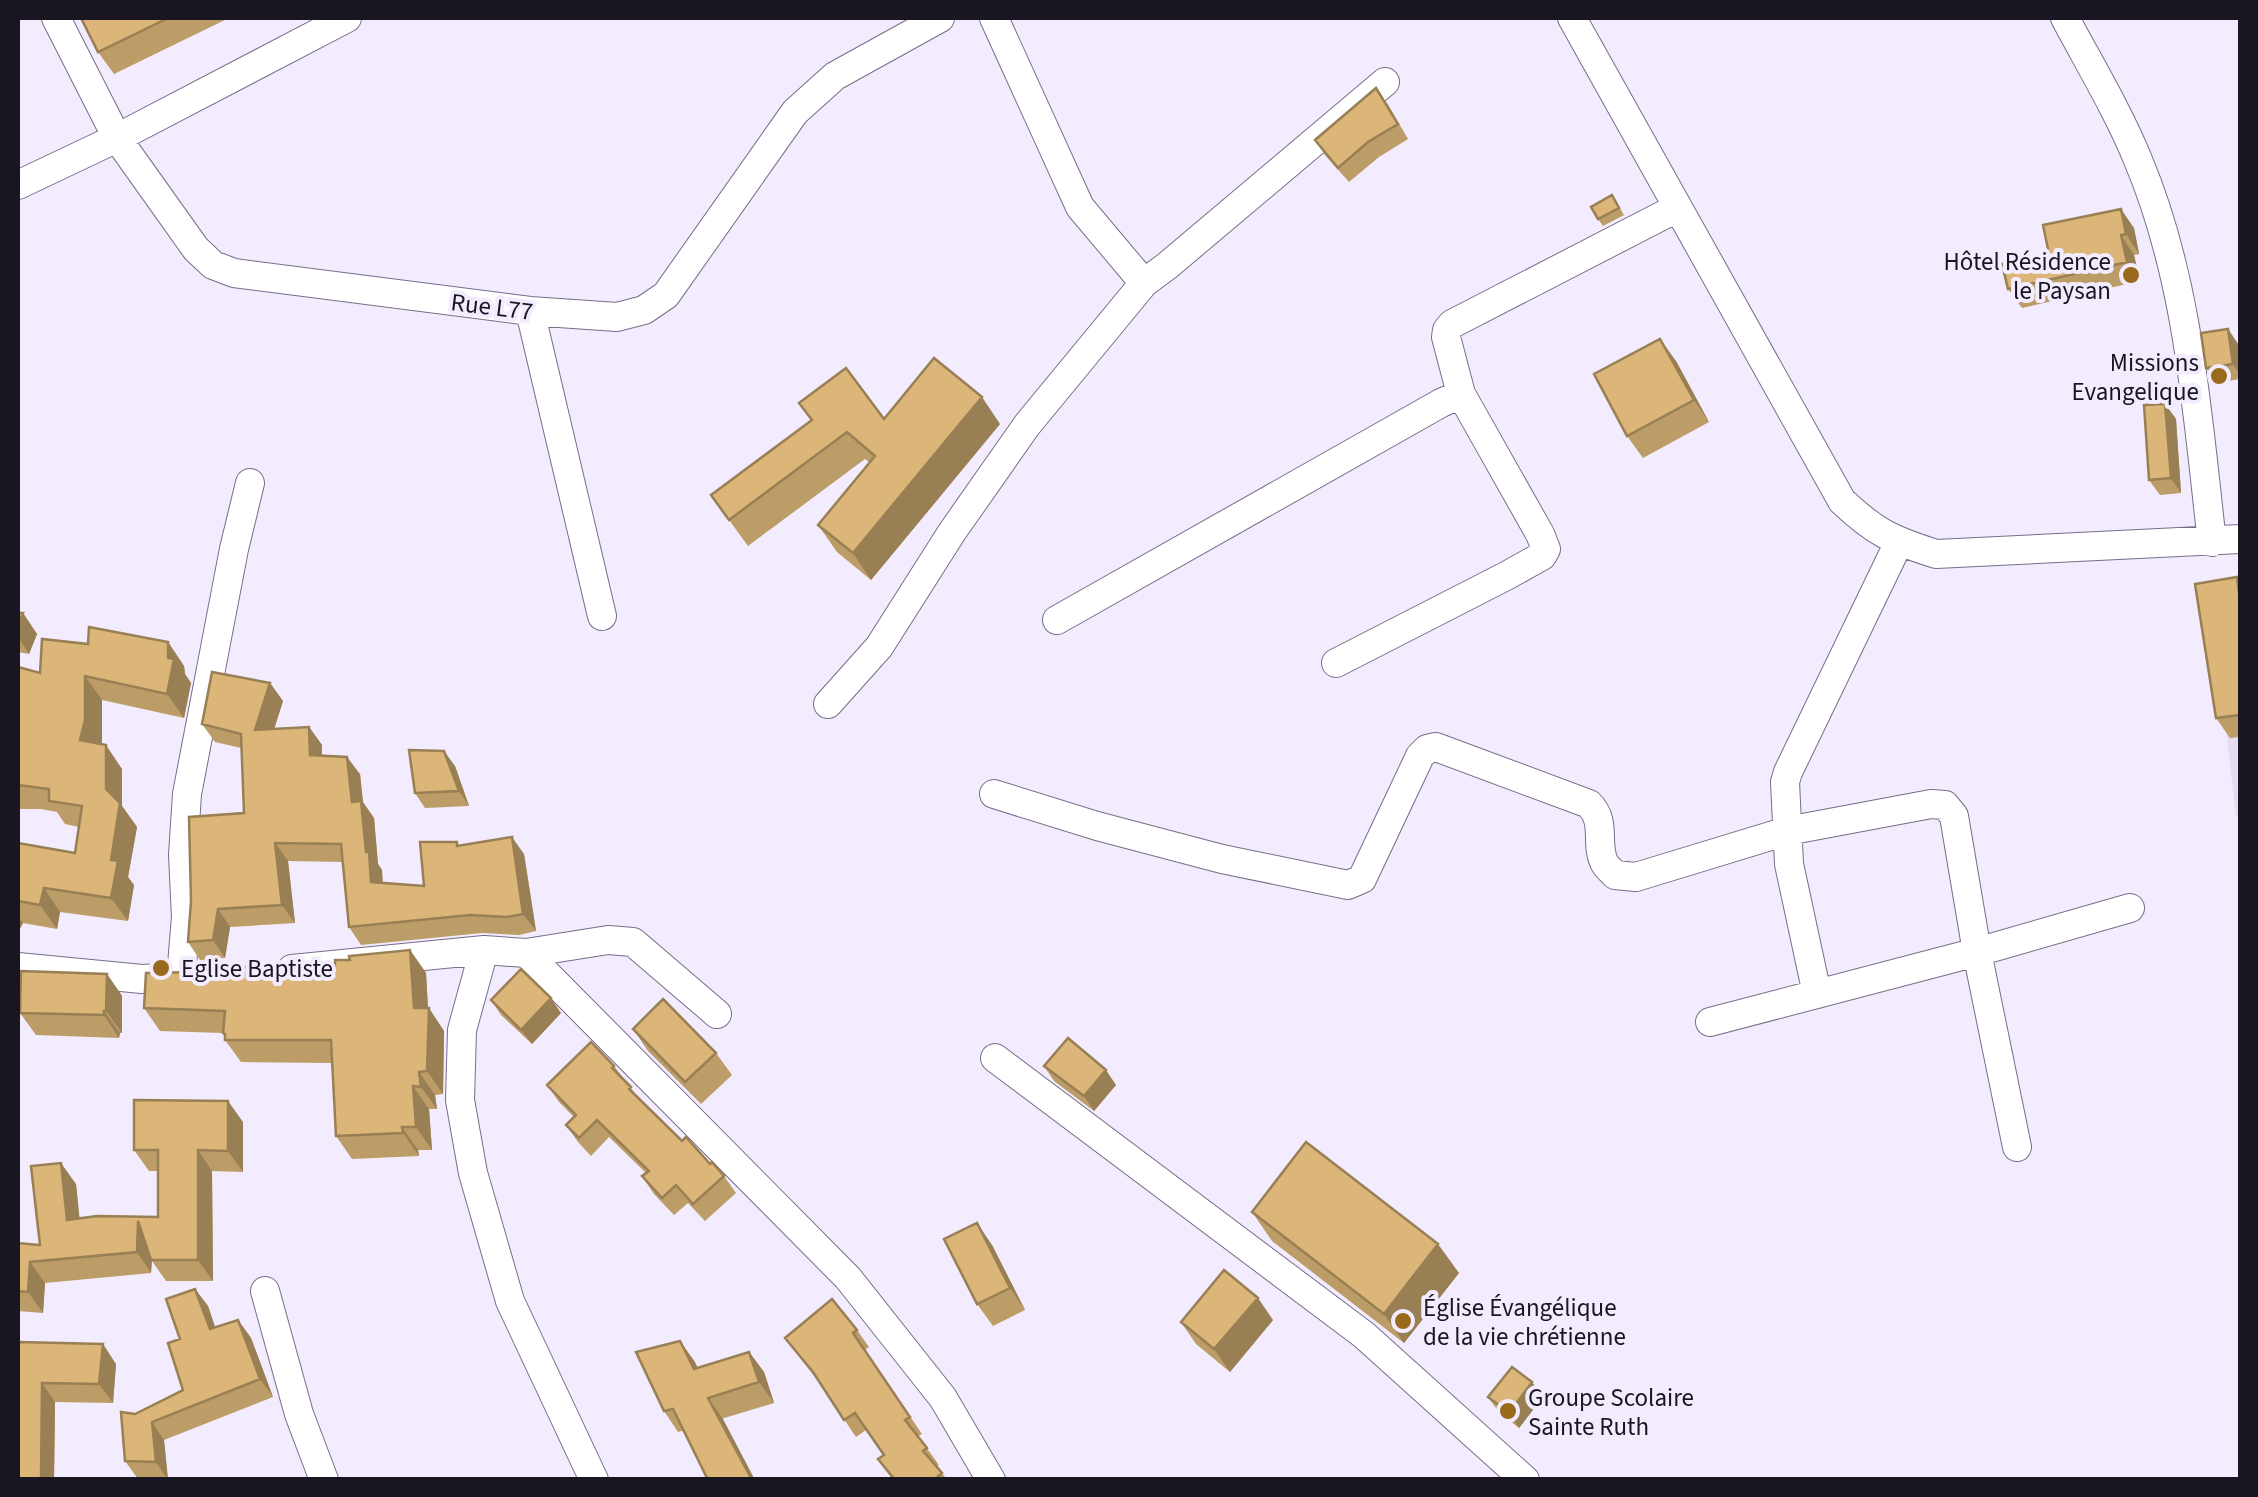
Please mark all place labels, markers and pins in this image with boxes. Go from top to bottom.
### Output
place label: Hôtel Résidence le Paysan [1943,244,2111,309]
marker: Hôtel Résidence le Paysan [2120,264,2142,286]
place label: Missions Evangelique [2072,345,2199,410]
marker: Missions Evangelique [2208,365,2230,387]
place label: Eglise Baptiste [181,951,333,987]
marker: Eglise Baptiste [150,957,172,979]
place label: Église Évangélique de la vie chrétienne [1423,1290,1626,1355]
marker: Église Évangélique de la vie chrétienne [1392,1310,1414,1332]
place label: Groupe Scolaire Sainte Ruth [1528,1380,1694,1445]
marker: Groupe Scolaire Sainte Ruth [1497,1400,1519,1422]

